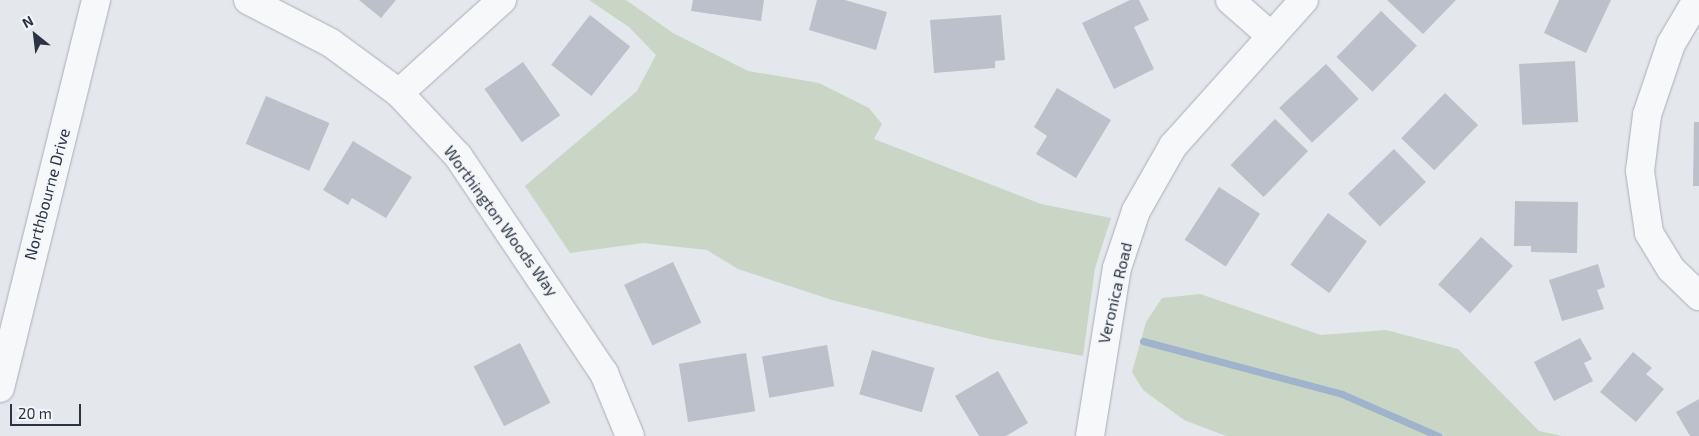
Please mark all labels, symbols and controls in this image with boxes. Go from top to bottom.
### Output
north arrow [10,10,60,60]
text: N [19,12,36,31]
street label: Northbourne Drive [20,126,74,262]
street label: Worthington Woods Way [440,142,562,300]
street label: Veronica Road [1094,241,1136,345]
scale bar [12,394,84,426]
text: 20 m [18,404,52,422]

